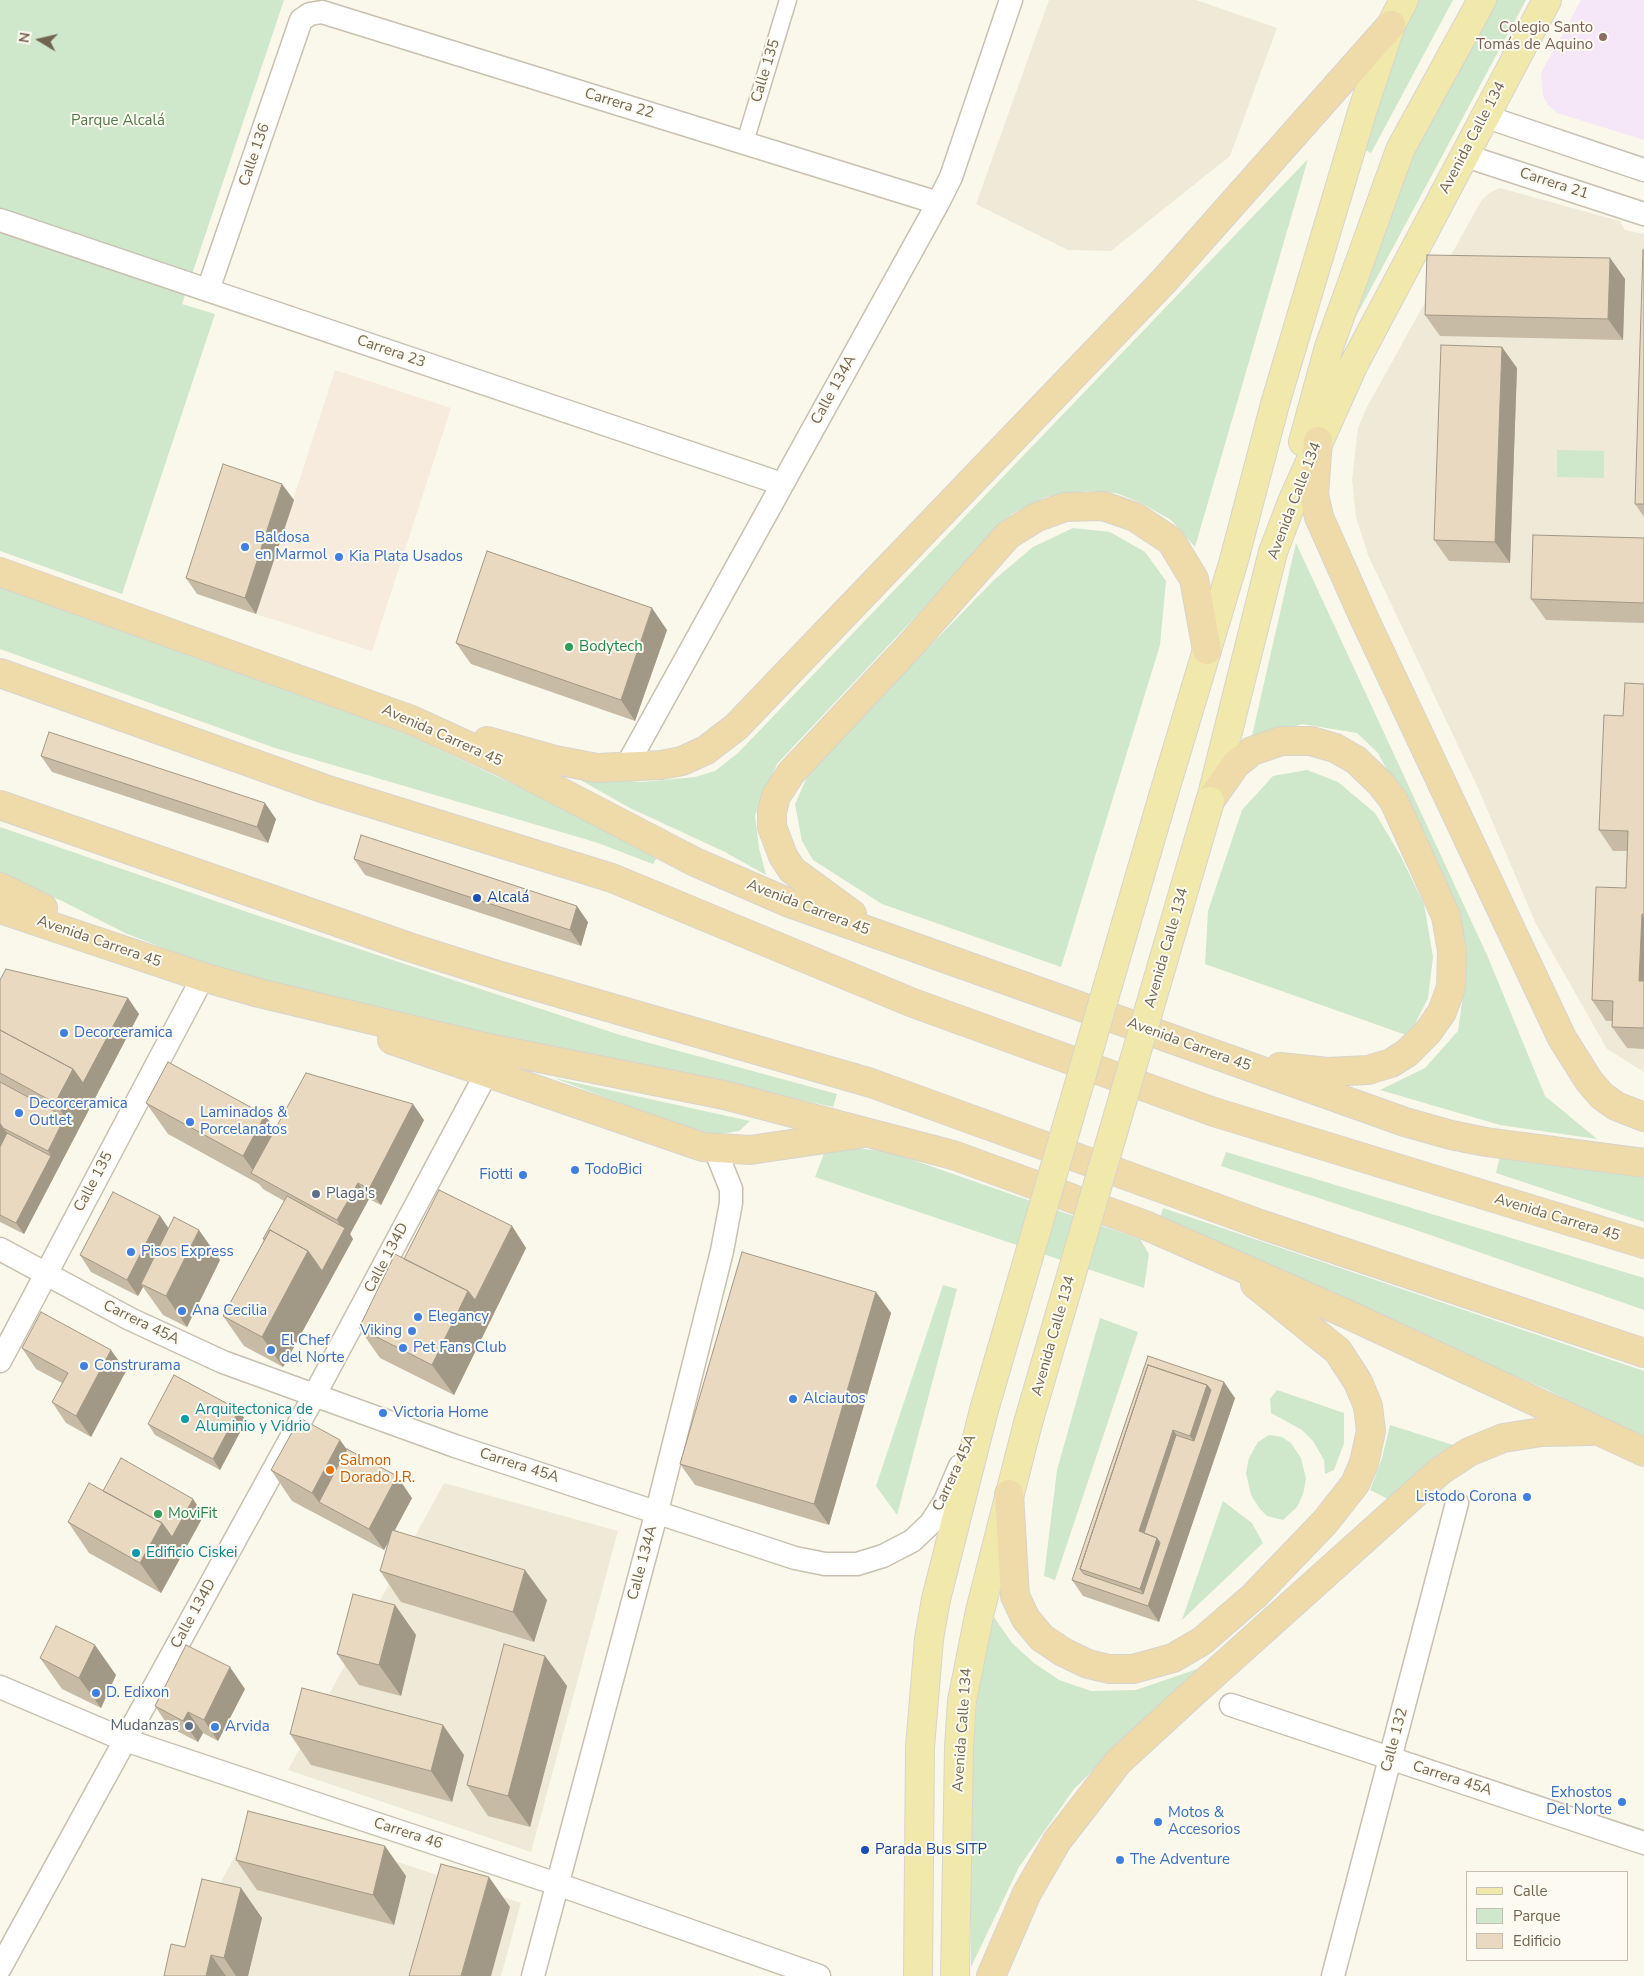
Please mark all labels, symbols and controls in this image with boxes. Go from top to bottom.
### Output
north arrow [15,15,65,65]
place label: Colegio Santo Tomás de Aquino [1476,19,1593,54]
text: N [14,31,35,44]
marker: Colegio Santo Tomás de Aquino [1597,31,1609,43]
street label: Calle 135 [748,37,784,105]
street label: Avenida Calle 134 [1436,79,1510,197]
street label: Carrera 22 [582,85,656,123]
park label: Parque Alcalá [71,112,165,130]
street label: Calle 136 [236,121,274,189]
street label: Carrera 21 [1517,164,1591,204]
street label: Carrera 23 [354,332,428,372]
street label: Calle 134A [808,352,860,428]
street label: Avenida Calle 134 [1264,440,1326,562]
place label: Baldosa en Marmol [255,529,327,564]
marker: Baldosa en Marmol [239,541,251,553]
place label: Kia Plata Usados [349,548,463,566]
marker: Kia Plata Usados [333,551,345,563]
place label: Bodytech [579,638,643,656]
marker: Bodytech [563,641,575,653]
street label: Avenida Carrera 45 [379,701,505,771]
street label: Avenida Carrera 45 [744,876,872,940]
street label: Avenida Calle 134 [1141,886,1193,1010]
place label: Alcalá [487,889,530,907]
marker: Alcalá [471,892,483,904]
street label: Avenida Carrera 45 [35,912,163,972]
street label: Avenida Carrera 45 [1125,1014,1253,1076]
place label: Decorceramica [74,1024,173,1042]
marker: Decorceramica [58,1027,70,1039]
place label: Decorceramica Outlet [29,1095,128,1130]
place label: Laminados & Porcelanatos [200,1104,287,1139]
marker: Decorceramica Outlet [13,1107,25,1119]
marker: Laminados & Porcelanatos [184,1116,196,1128]
street label: Calle 135 [71,1149,117,1215]
place label: TodoBici [585,1161,642,1179]
marker: TodoBici [569,1164,581,1176]
place label: Fiotti [479,1166,513,1184]
marker: Fiotti [517,1169,529,1181]
place label: Plaga's [326,1185,375,1203]
marker: Plaga's [310,1188,322,1200]
street label: Avenida Carrera 45 [1492,1190,1622,1246]
street label: Calle 134D [361,1220,413,1296]
place label: Pisos Express [141,1243,234,1261]
marker: Pisos Express [125,1246,137,1258]
street label: Avenida Calle 134 [1028,1274,1080,1398]
street label: Carrera 45A [100,1297,182,1349]
place label: Ana Cecilia [192,1302,267,1320]
marker: Ana Cecilia [176,1305,188,1317]
place label: Elegancy [428,1308,489,1326]
marker: Elegancy [412,1311,424,1323]
place label: Viking [360,1322,402,1340]
marker: Viking [406,1325,418,1337]
place label: El Chef del Norte [281,1332,344,1367]
place label: Pet Fans Club [413,1339,506,1357]
marker: Pet Fans Club [397,1342,409,1354]
marker: El Chef del Norte [265,1344,277,1356]
place label: Construrama [94,1357,181,1375]
marker: Construrama [78,1360,90,1372]
place label: Alciautos [803,1390,866,1408]
marker: Alciautos [787,1393,799,1405]
place label: Arquitectonica de Aluminio y Vidrio [195,1401,313,1436]
place label: Victoria Home [393,1404,489,1422]
marker: Victoria Home [377,1407,389,1419]
marker: Arquitectonica de Aluminio y Vidrio [179,1413,191,1425]
street label: Carrera 45A [929,1432,981,1514]
street label: Carrera 45A [477,1445,561,1487]
place label: Salmon Dorado J.R. [340,1452,415,1487]
marker: Salmon Dorado J.R. [324,1464,336,1476]
place label: Listodo Corona [1416,1488,1517,1506]
marker: Listodo Corona [1521,1491,1533,1503]
place label: MoviFit [168,1505,217,1523]
marker: MoviFit [152,1508,164,1520]
street label: Calle 134A [624,1524,662,1602]
place label: Edificio Ciskei [146,1544,237,1562]
marker: Edificio Ciskei [130,1547,142,1559]
street label: Calle 134D [168,1576,220,1652]
street label: Avenida Calle 134 [950,1667,976,1793]
place label: D. Edixon [106,1684,169,1702]
marker: D. Edixon [90,1687,102,1699]
street label: Calle 132 [1378,1706,1412,1774]
place label: Mudanzas [111,1717,179,1735]
place label: Arvida [225,1718,270,1736]
marker: Mudanzas [183,1720,195,1732]
marker: Arvida [209,1721,221,1733]
street label: Carrera 45A [1410,1758,1494,1800]
place label: Exhostos Del Norte [1546,1784,1612,1819]
marker: Exhostos Del Norte [1616,1796,1628,1808]
place label: Motos & Accesorios [1168,1804,1240,1839]
street label: Carrera 46 [371,1814,445,1854]
marker: Motos & Accesorios [1152,1816,1164,1828]
place label: Parada Bus SITP [875,1841,987,1859]
marker: Parada Bus SITP [859,1844,871,1856]
place label: The Adventure [1130,1851,1230,1869]
marker: The Adventure [1114,1854,1126,1866]
legend [1466,1871,1629,1961]
text: Calle [1513,1881,1548,1901]
text: Parque [1513,1906,1561,1926]
text: Edificio [1513,1931,1561,1951]

